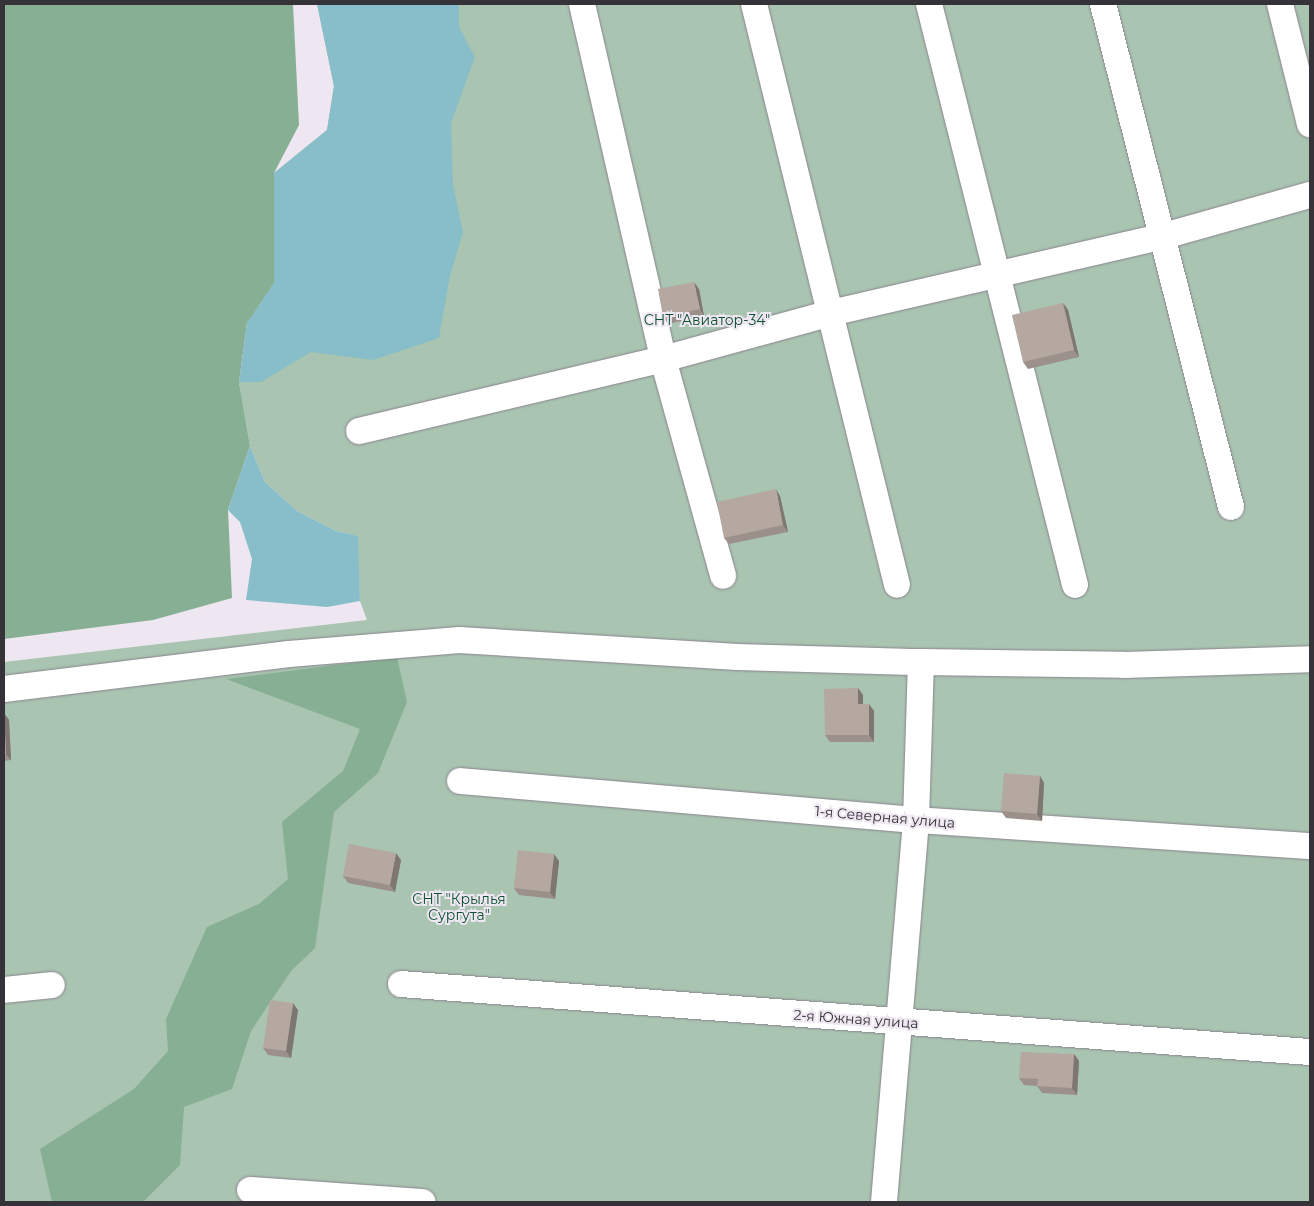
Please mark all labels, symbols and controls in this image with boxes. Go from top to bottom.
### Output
park label: СНТ "Авиатор-34" [644,312,770,328]
street label: 1-я Северная улица [814,802,956,832]
park label: CНТ "Крылья Сургута" [412,891,506,924]
street label: 2-я Южная улица [793,1006,919,1032]

